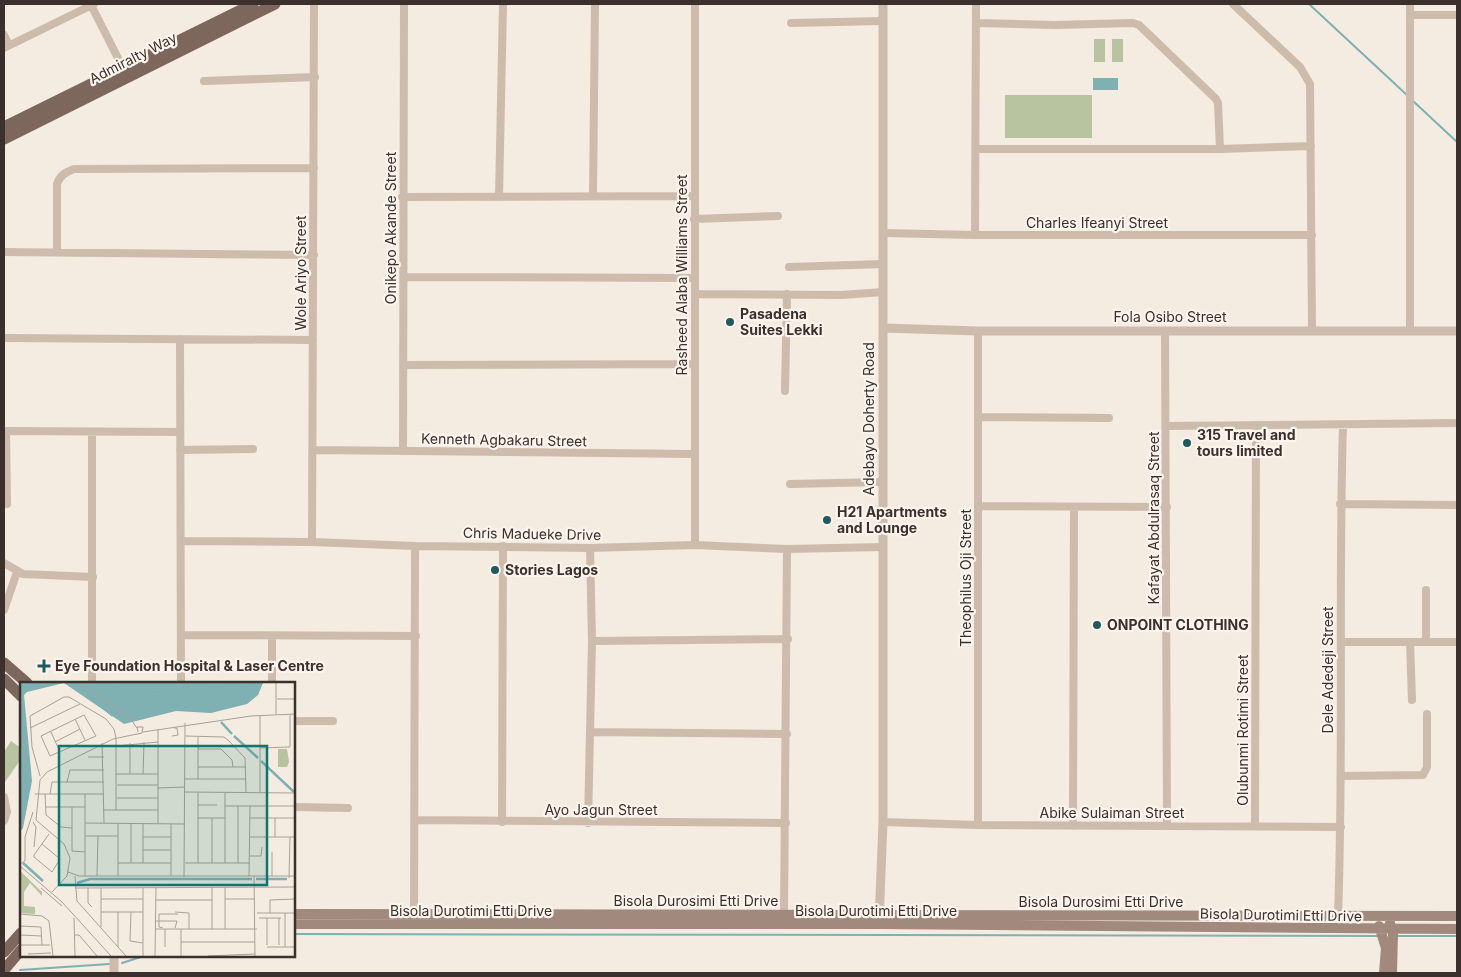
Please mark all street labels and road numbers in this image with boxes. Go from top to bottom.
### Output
street label: Admiralty Way [86,28,179,87]
street label: Onikepo Akande Street [382,151,399,304]
street label: Rasheed Alaba Williams Street [673,174,690,376]
street label: Charles Ifeanyi Street [1026,214,1169,231]
street label: Wole Ariyo Street [292,215,309,330]
street label: Fola Osibo Street [1113,308,1227,325]
street label: Adebayo Doherty Road [860,342,877,496]
street label: Kenneth Agbakaru Street [421,430,587,449]
street label: Kafayat Abdulrasaq Street [1145,431,1162,604]
street label: Theophilus Oji Street [957,509,974,647]
street label: Chris Madueke Drive [463,524,601,543]
street label: Dele Adedeji Street [1319,606,1336,734]
street label: Olubunmi Rotimi Street [1234,654,1251,806]
street label: Ayo Jagun Street [544,801,658,818]
street label: Abike Sulaiman Street [1040,804,1185,821]
street label: Bisola Durosimi Etti Drive [613,892,779,909]
street label: Bisola Durosimi Etti Drive [1018,893,1184,910]
street label: Bisola Durotimi Etti Drive [390,902,552,919]
street label: Bisola Durotimi Etti Drive [795,902,957,919]
street label: Bisola Durotimi Etti Drive [1200,905,1362,924]

